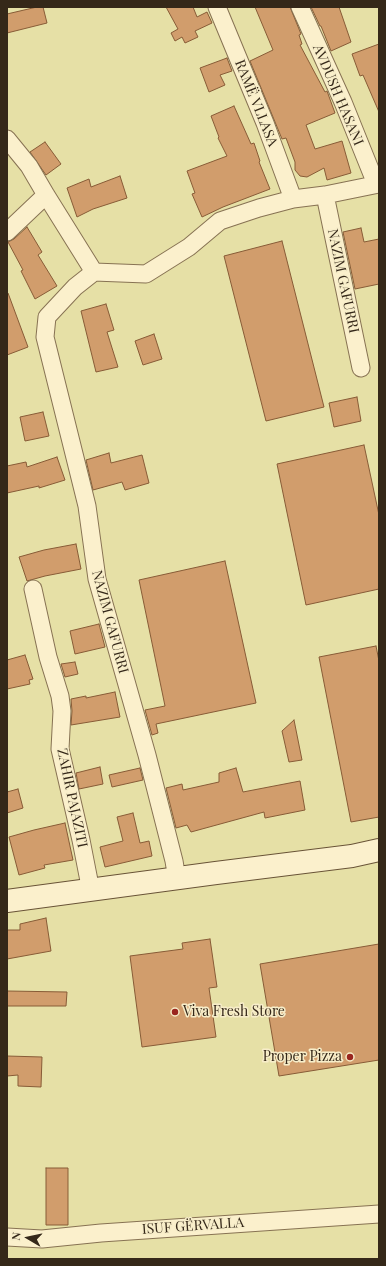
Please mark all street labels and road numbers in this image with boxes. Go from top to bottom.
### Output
street label: AVDUSH HASANI [309,42,367,148]
street label: RAMË VLLASA [231,57,281,149]
street label: NAZIM GAFURRI [324,227,362,335]
street label: NAZIM GAFURRI [88,569,132,675]
street label: ZAHIR PAJAZITI [53,747,91,849]
street label: ISUF GËRVALLA [141,1214,245,1238]

